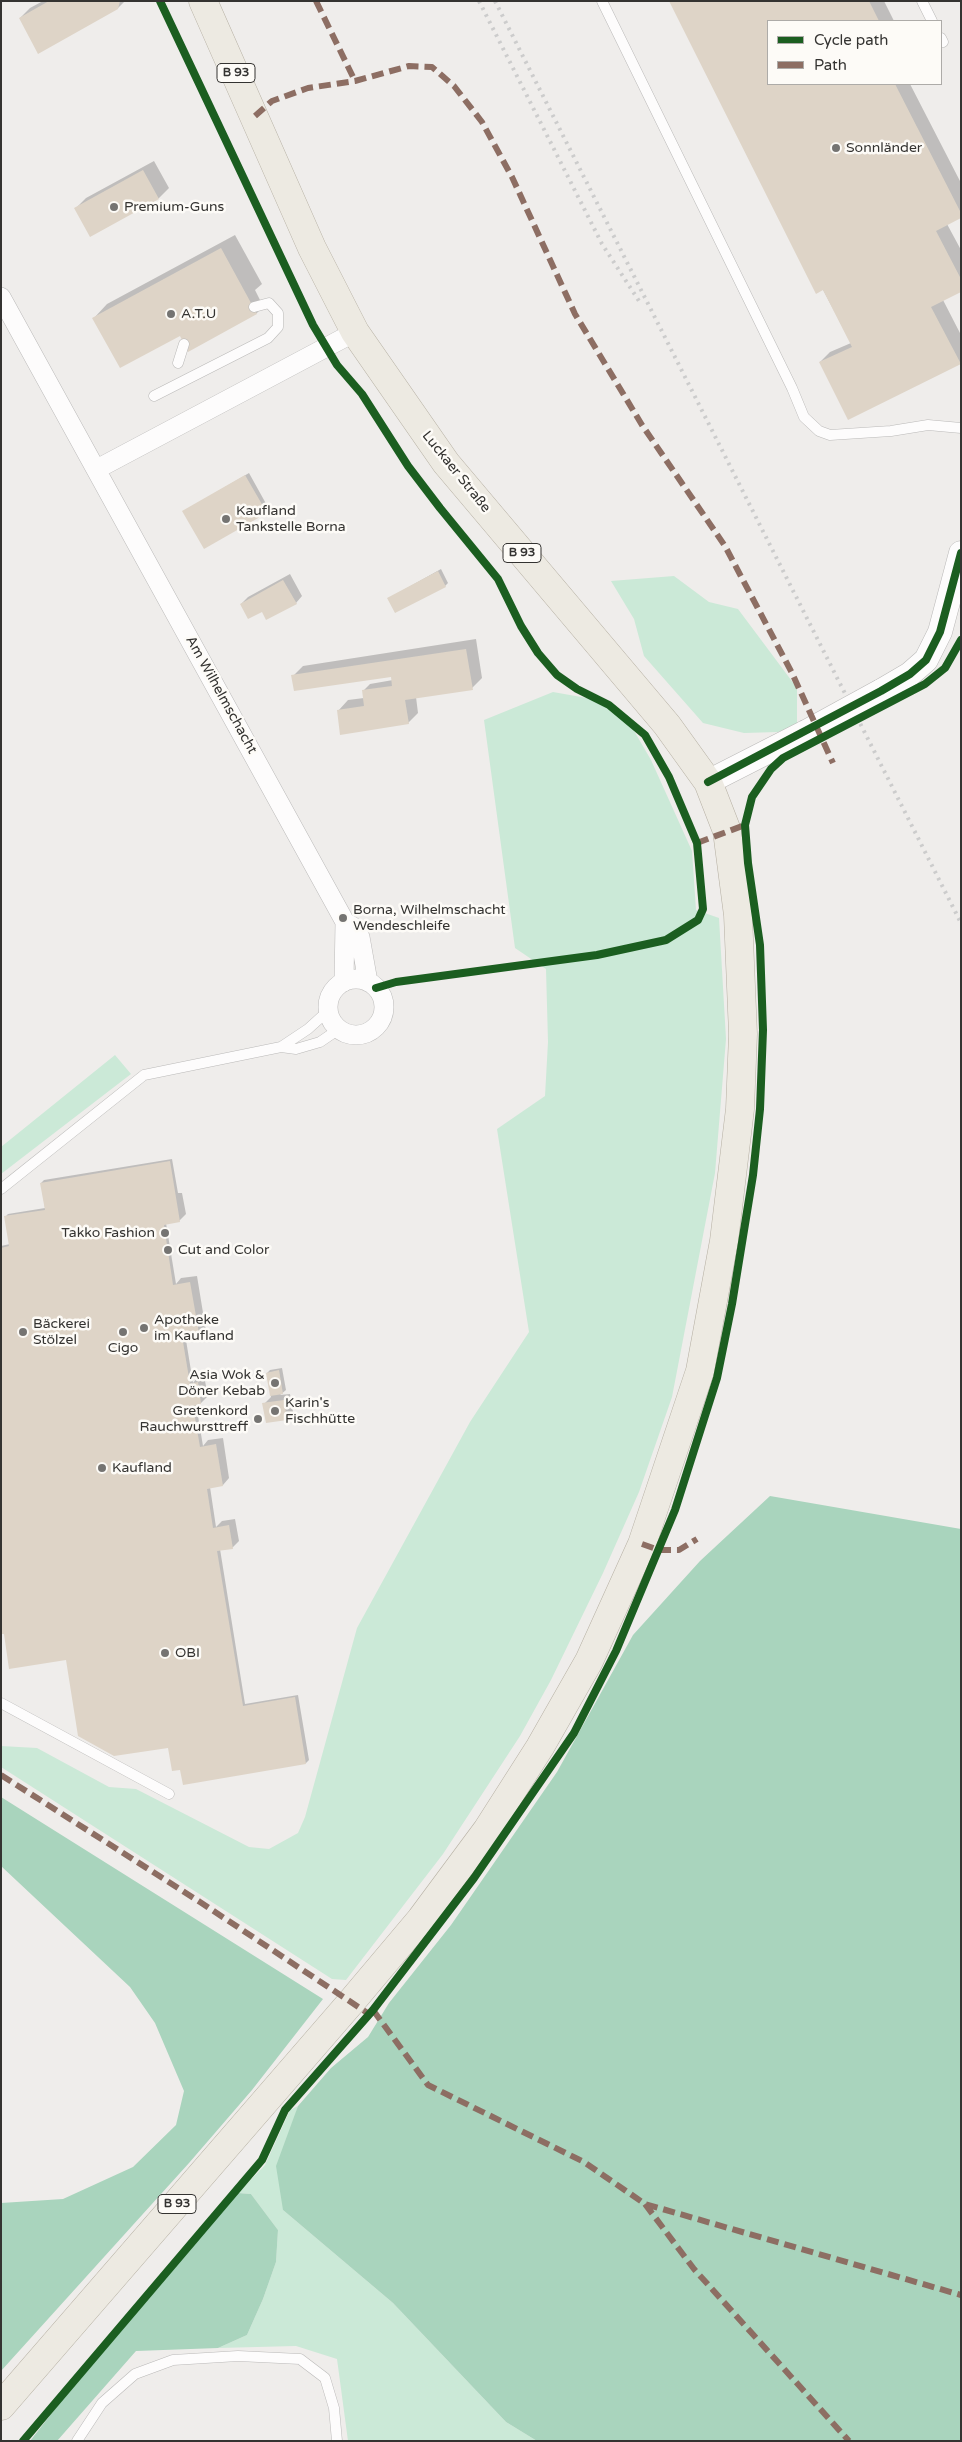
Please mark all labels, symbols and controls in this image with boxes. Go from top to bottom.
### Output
legend [767,20,942,85]
text: Cycle path [814,31,888,49]
text: Path [814,56,847,74]
road number: B 93 [217,64,255,82]
place label: Sonnländer [846,140,922,156]
marker: Sonnländer [830,142,842,154]
place label: Premium-Guns [124,199,224,215]
marker: Premium-Guns [108,201,120,213]
place label: A.T.U [181,306,216,322]
marker: A.T.U [165,308,177,320]
street label: Luckaer Straße [418,428,494,516]
place label: Kaufland Tankstelle Borna [236,503,346,536]
marker: Kaufland Tankstelle Borna [220,513,232,525]
road number: B 93 [503,544,541,562]
street label: Am Wilhelmschacht [182,633,260,757]
place label: Borna, Wilhelmschacht Wendeschleife [353,902,506,934]
marker: Borna, Wilhelmschacht Wendeschleife [337,912,349,924]
place label: Takko Fashion [61,1225,155,1241]
marker: Takko Fashion [159,1227,171,1239]
place label: Cut and Color [178,1242,269,1258]
marker: Cut and Color [162,1244,174,1256]
place label: Apotheke im Kaufland [154,1312,234,1344]
place label: Bäckerei Stölzel [33,1316,90,1348]
marker: Apotheke im Kaufland [138,1322,150,1334]
marker: Bäckerei Stölzel [17,1326,29,1338]
marker: Cigo [117,1326,129,1338]
place label: Cigo [108,1340,138,1356]
place label: Asia Wok & Döner Kebab [178,1367,265,1400]
marker: Asia Wok & Döner Kebab [269,1377,281,1389]
place label: Karin's Fischhütte [285,1395,355,1428]
place label: Gretenkord Rauchwursttreff [140,1403,248,1435]
marker: Karin's Fischhütte [269,1405,281,1417]
marker: Gretenkord Rauchwursttreff [252,1413,264,1425]
place label: Kaufland [112,1460,172,1476]
marker: Kaufland [96,1462,108,1474]
place label: OBI [175,1645,200,1661]
marker: OBI [159,1647,171,1659]
road number: B 93 [158,2194,196,2214]

